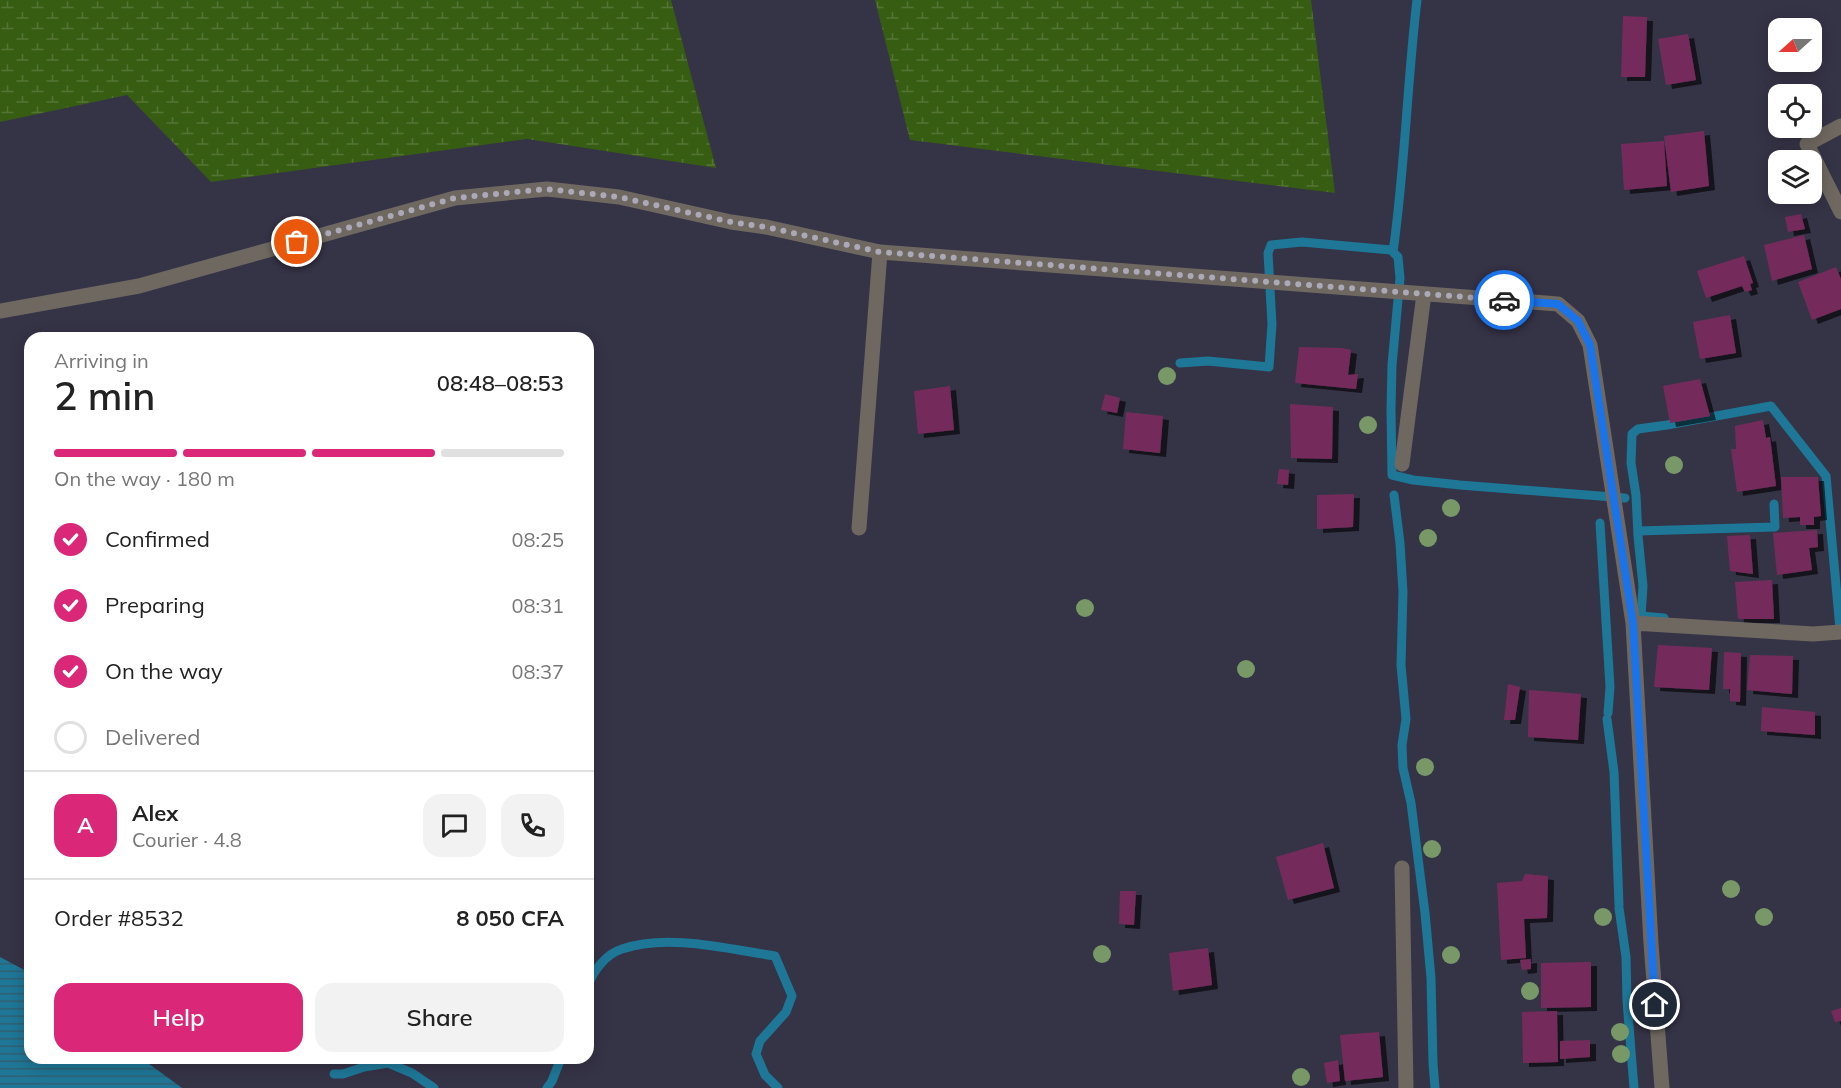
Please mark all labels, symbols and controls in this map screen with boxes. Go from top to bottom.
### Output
north arrow [1768,18,1822,72]
map controls [1768,18,1822,204]
button: locate [1768,84,1822,138]
button: layers [1768,150,1822,204]
pin [271,216,322,267]
icon: bag [280,225,313,258]
courier [1474,270,1534,330]
icon: car [1488,284,1521,317]
text: Arriving in [54,348,149,373]
text: 08:48–08:53 [437,369,564,397]
text: 2 min [54,371,155,420]
text: On the way · 180 m [54,466,235,491]
icon: check [54,523,87,556]
text: Confirmed [105,525,210,553]
text: 08:25 [511,527,564,552]
icon: check [54,589,87,622]
text: Preparing [105,591,205,619]
text: 08:31 [511,593,564,618]
icon: check [54,655,87,688]
text: On the way [105,657,223,685]
text: 08:37 [511,659,564,684]
text: Delivered [105,723,200,751]
button: chat [423,794,486,857]
button: phone [501,794,564,857]
text: Alex [132,799,178,827]
text: A [77,811,94,839]
text: Courier · 4.8 [132,827,242,852]
text: Order #8532 [54,904,184,932]
text: 8 050 CFA [456,904,564,932]
pin [1629,979,1680,1030]
button: Help [54,983,303,1052]
button: Share [315,983,564,1052]
icon: home [1638,988,1671,1021]

